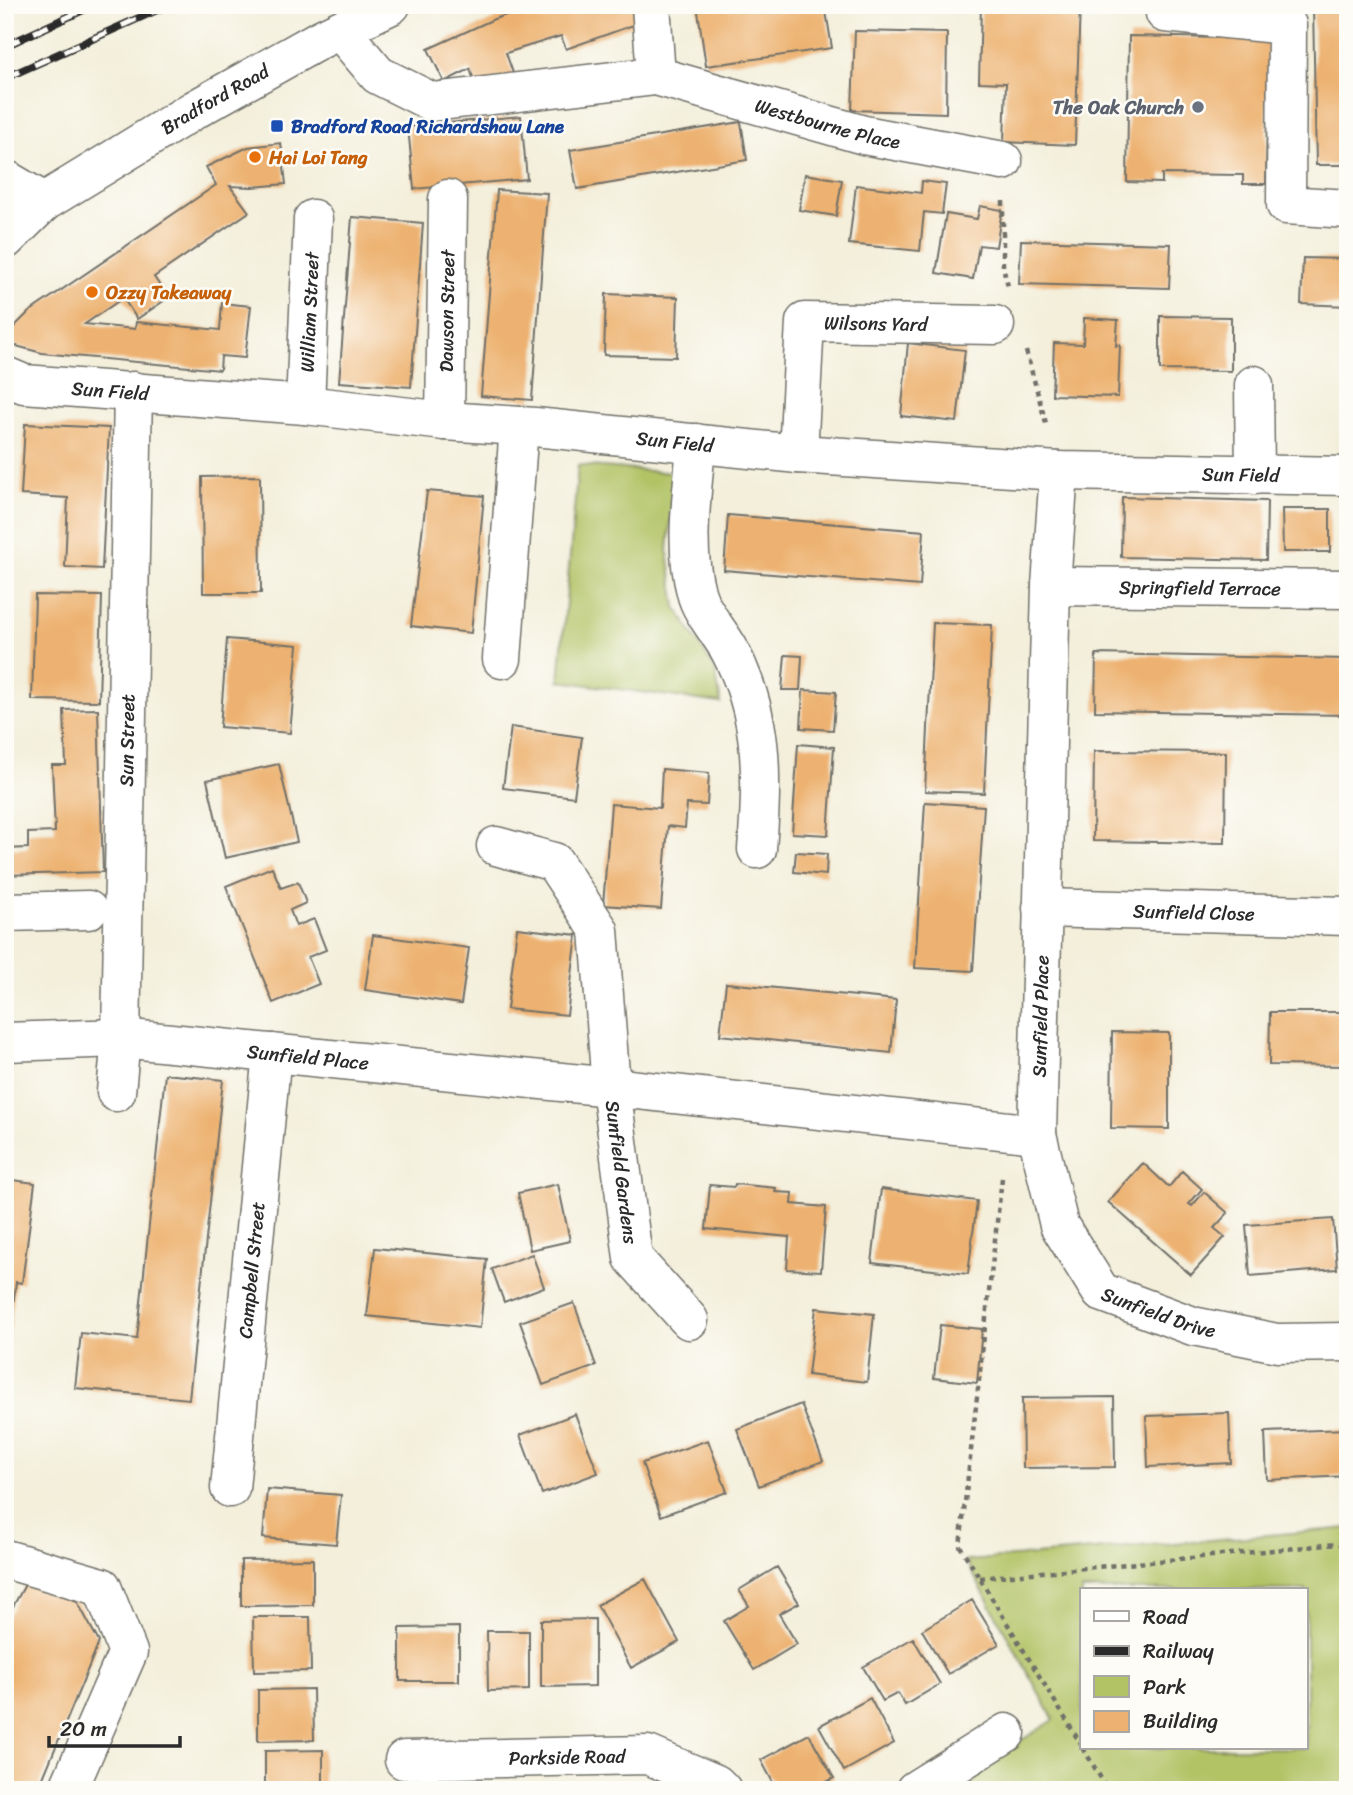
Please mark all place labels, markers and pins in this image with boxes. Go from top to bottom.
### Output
place label: The Oak Church [1053,91,1184,124]
marker: The Oak Church [1190,99,1206,115]
place label: Bradford Road Richardshaw Lane [291,110,565,143]
marker: Bradford Road Richardshaw Lane [269,118,285,134]
place label: Hai Loi Tang [268,141,368,174]
marker: Hai Loi Tang [247,149,263,165]
place label: Ozzy Takeaway [106,276,232,309]
marker: Ozzy Takeaway [84,284,100,300]

